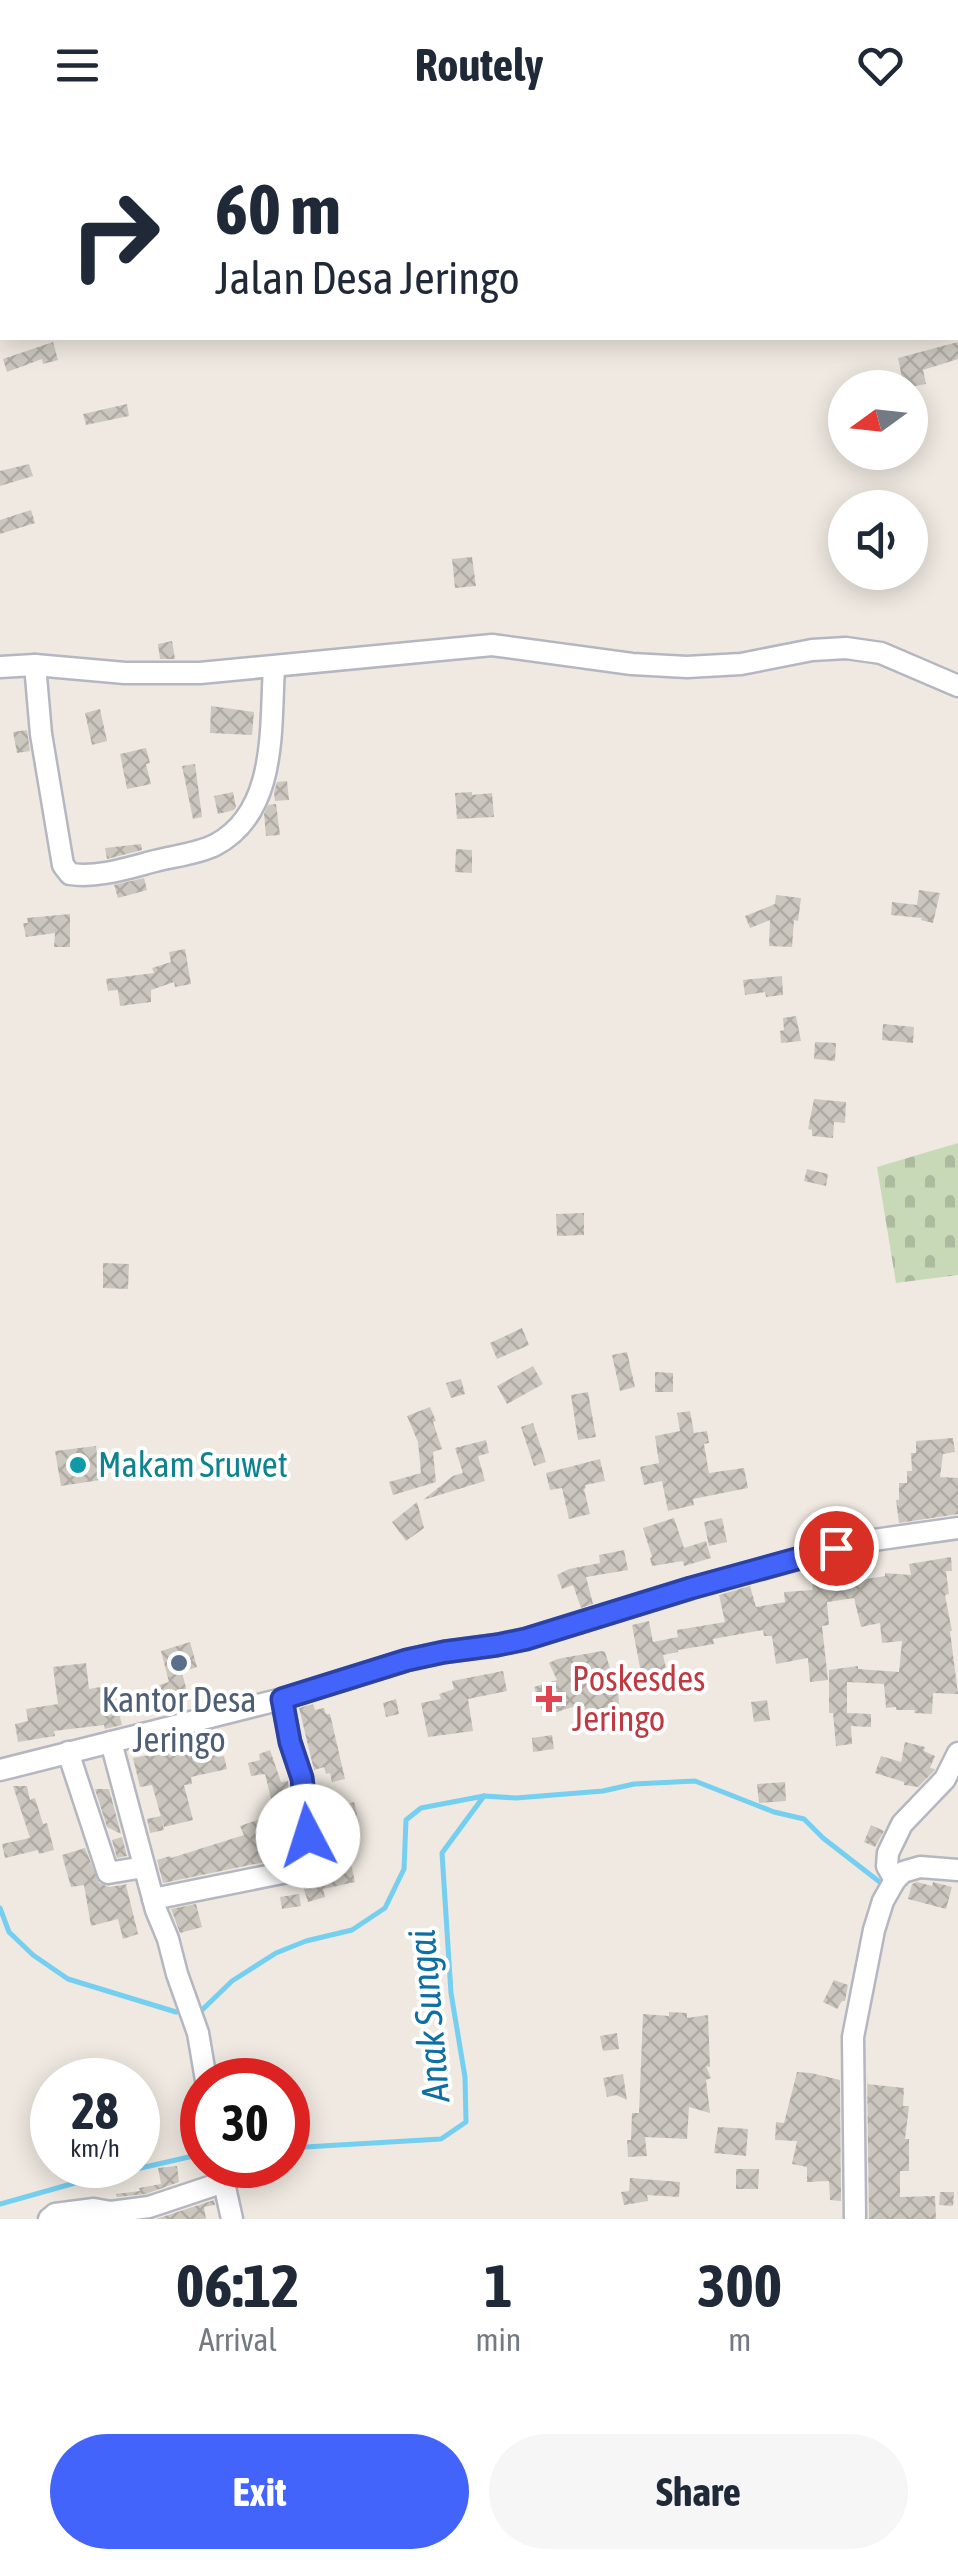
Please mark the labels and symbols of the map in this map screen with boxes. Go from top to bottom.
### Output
north arrow [828,370,928,470]
place label: Makam Sruwet [98,1444,288,1484]
marker: Makam Sruwet [67,1454,89,1476]
pin [794,1506,879,1591]
marker: Kantor Desa Jeringo [168,1652,190,1674]
place label: Poskesdes Jeringo [572,1658,705,1738]
place label: Kantor Desa Jeringo [101,1679,257,1759]
marker: Poskesdes Jeringo [536,1686,562,1712]
position arrow [256,1784,360,1888]
water label: Anak Sungai [400,1928,458,2105]
speed limit sign: 30 [180,2058,310,2188]

